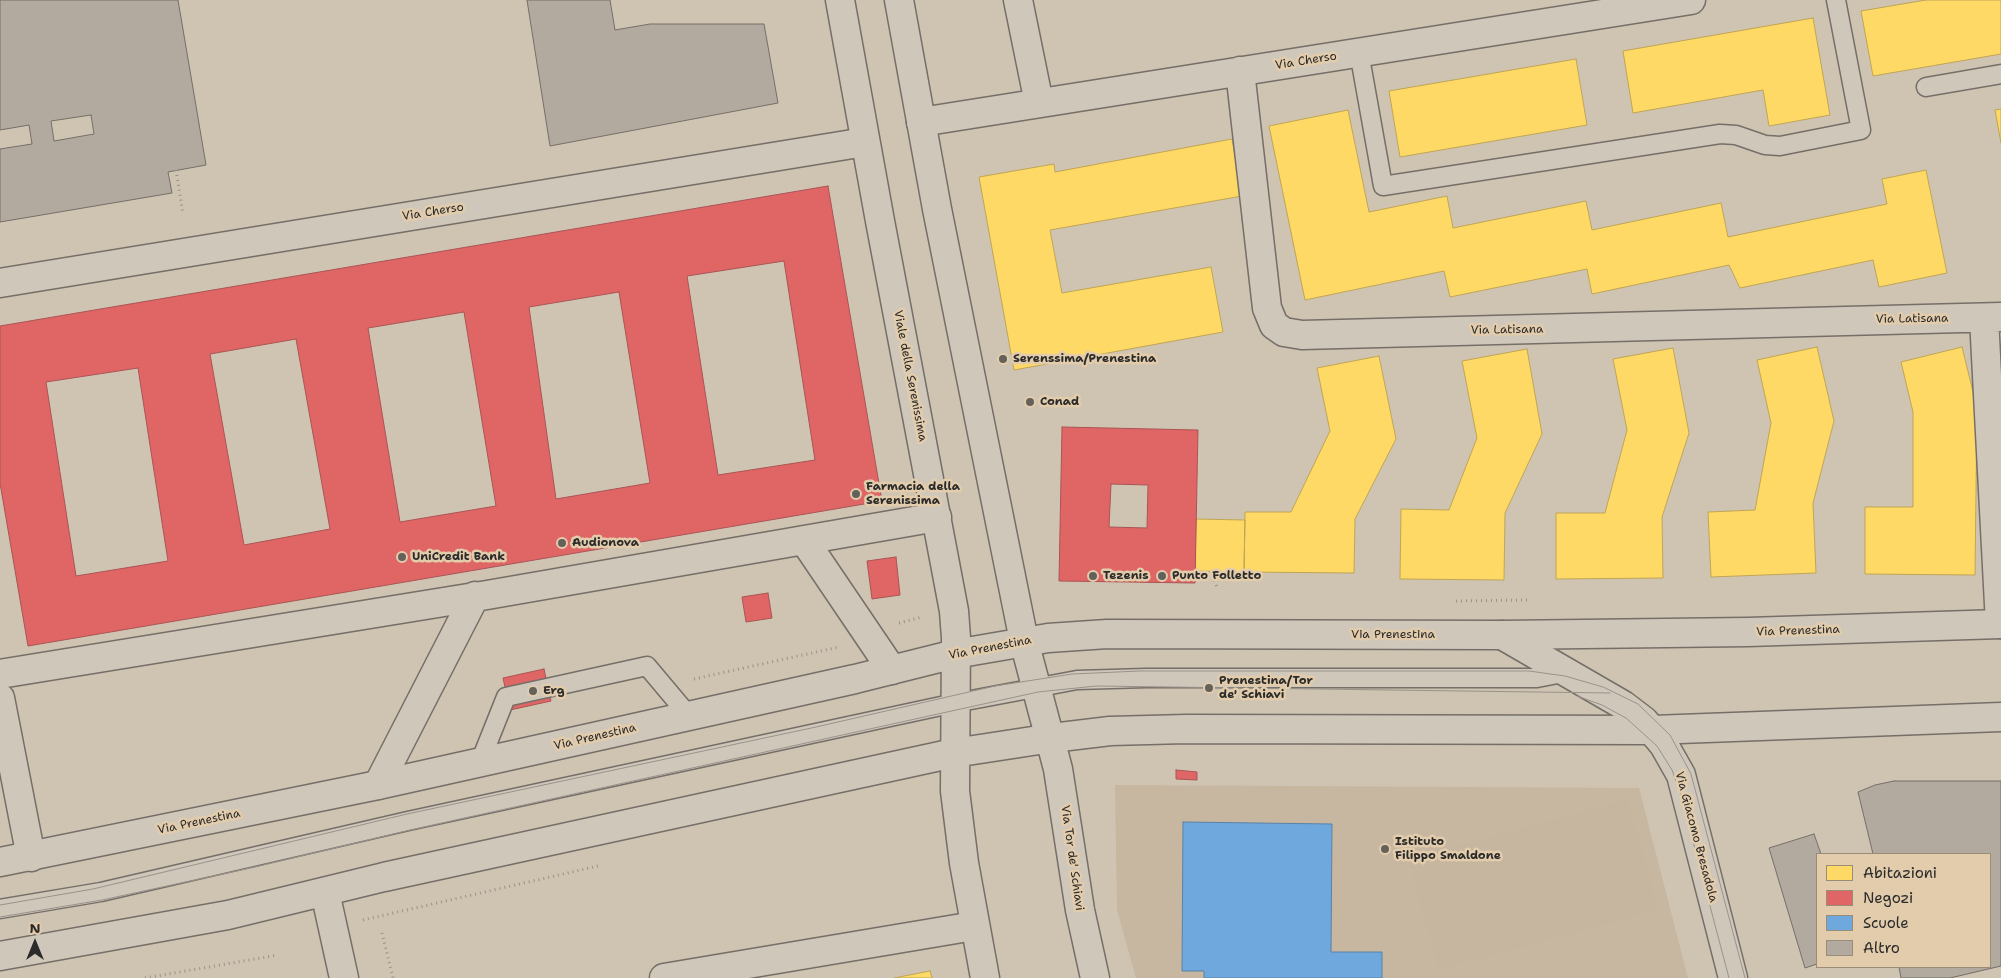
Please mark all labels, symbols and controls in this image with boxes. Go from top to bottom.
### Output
street label: Via Cherso [1274,49,1338,73]
street label: Via Cherso [401,200,465,224]
street label: Viale della Serenissima [890,309,930,443]
street label: Via Latisana [1875,311,1949,327]
street label: Via Latisana [1470,322,1544,338]
place label: Serenssima/Prenestina [1013,352,1156,366]
marker: Serenssima/Prenestina [997,353,1009,365]
place label: Conad [1040,395,1079,409]
marker: Conad [1024,396,1036,408]
place label: Farmacia della Serenissima [866,480,960,508]
marker: Farmacia della Serenissima [850,488,862,500]
place label: Audionova [572,536,639,550]
marker: Audionova [556,537,568,549]
place label: UniCredit Bank [412,550,505,564]
marker: UniCredit Bank [396,551,408,563]
place label: Tezenis [1103,569,1149,583]
place label: Punto Folletto [1172,569,1261,583]
marker: Tezenis [1087,570,1099,582]
marker: Punto Folletto [1156,570,1168,582]
street label: Via Prenestina [1756,622,1840,640]
street label: Via Prenestina [1351,628,1435,642]
street label: Via Prenestina [947,633,1033,663]
place label: Prenestina/Tor de' Schiavi [1219,674,1313,702]
marker: Prenestina/Tor de' Schiavi [1203,682,1215,694]
place label: Erg [543,684,565,698]
marker: Erg [527,685,539,697]
street label: Via Prenestina [552,721,638,753]
street label: Via Giacomo Bresadola [1672,770,1720,904]
street label: Via Tor de' Schiavi [1057,804,1087,912]
street label: Via Prenestina [156,806,242,838]
place label: Istituto Filippo Smaldone [1395,835,1501,863]
marker: Istituto Filippo Smaldone [1379,843,1391,855]
legend [1816,853,1991,968]
text: Abitazioni [1863,863,1937,883]
text: Negozi [1863,888,1913,908]
text: Scuole [1863,913,1909,933]
north arrow [10,918,60,968]
text: N [29,919,41,937]
text: Altro [1863,938,1900,958]

